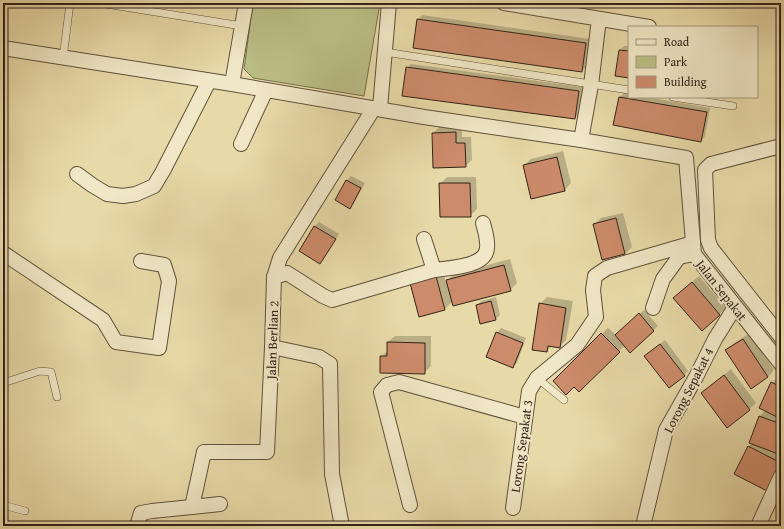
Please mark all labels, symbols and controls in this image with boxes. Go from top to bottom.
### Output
legend [628,26,758,98]
text: Road [664,33,690,50]
text: Park [664,53,688,70]
text: Building [664,73,707,90]
street label: Jalan Sepakat [690,254,752,325]
street label: Jalan Berlian 2 [262,300,283,382]
street label: Lorong Sepakat 4 [659,344,718,436]
street label: Lorong Sepakat 3 [506,398,537,494]

